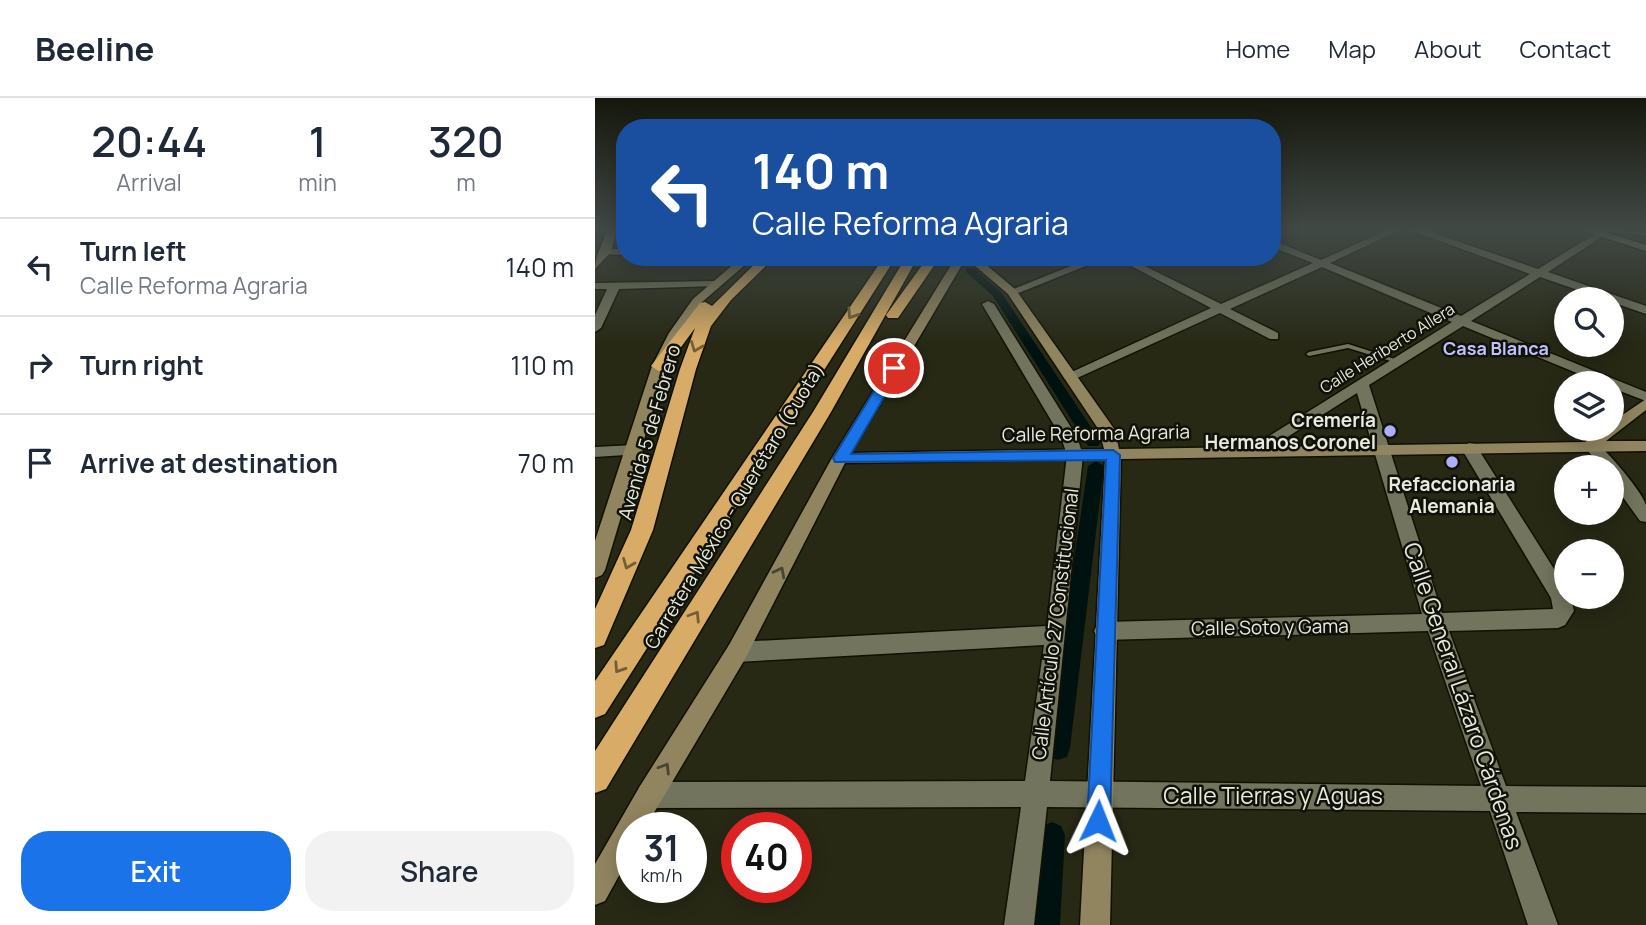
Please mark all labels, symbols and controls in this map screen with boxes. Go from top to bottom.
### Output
text: Beeline [35,26,154,71]
text: Home [1225,32,1290,65]
text: Map [1328,32,1376,65]
text: About [1414,32,1482,65]
text: Contact [1520,32,1611,65]
text: 20:44 [91,112,207,170]
text: 1 [309,112,326,170]
text: 320 [428,112,504,170]
text: 140 m [752,137,889,204]
icon: left [637,147,728,238]
text: Arrival [116,166,182,198]
text: min [298,166,337,198]
text: m [456,166,476,198]
text: Calle Reforma Agraria [752,201,1069,245]
text: Turn left [80,233,187,269]
icon: left [21,248,59,286]
text: 140 m [505,249,574,285]
text: Calle Reforma Agraria [80,269,308,301]
map controls [1554,287,1624,609]
button: search [1554,287,1624,357]
street label: Calle Heriberto Allera [1316,298,1458,398]
one-way arrow [848,306,861,319]
district label: Casa Blanca [1443,336,1549,360]
pin [864,338,924,398]
one-way arrow [690,340,704,352]
street label: Avenida 5 de Febrero [612,341,686,523]
icon: right [21,346,59,384]
text: Turn right [80,347,204,383]
text: 110 m [511,347,574,383]
icon: arrive [875,349,913,387]
street label: Carretera México - Querétaro (Cuota) [638,358,830,654]
button: layers [1554,371,1624,441]
place label: Cremería Hermanos Coronel [1205,407,1376,455]
street label: Calle Reforma Agraria [1002,418,1190,448]
marker: Cremería Hermanos Coronel [1382,423,1398,439]
icon: arrive [21,444,59,482]
text: Arrive at destination [80,445,338,481]
text: 70 m [518,445,574,481]
marker: Refaccionaria Alemania [1444,454,1460,470]
button: + [1554,455,1624,525]
place label: Refaccionaria Alemania [1389,471,1515,519]
street label: Calle Artículo 27 Constitucional [1025,487,1085,761]
street label: Calle General Lázaro Cárdenas [1396,538,1532,853]
button: − [1554,539,1624,609]
one-way arrow [623,557,637,569]
one-way arrow [772,566,785,579]
one-way arrow [687,611,700,624]
street label: Calle Soto y Gama [1191,613,1349,641]
one-way arrow [615,660,627,673]
one-way arrow [657,763,670,776]
street label: Calle Tierras y Aguas [1163,779,1383,811]
position arrow [1061,784,1135,858]
speed limit sign: 40 [721,812,812,903]
text: 31 [644,824,679,872]
button: Exit [21,831,291,911]
button: Share [305,831,574,911]
text: km/h [641,863,682,887]

